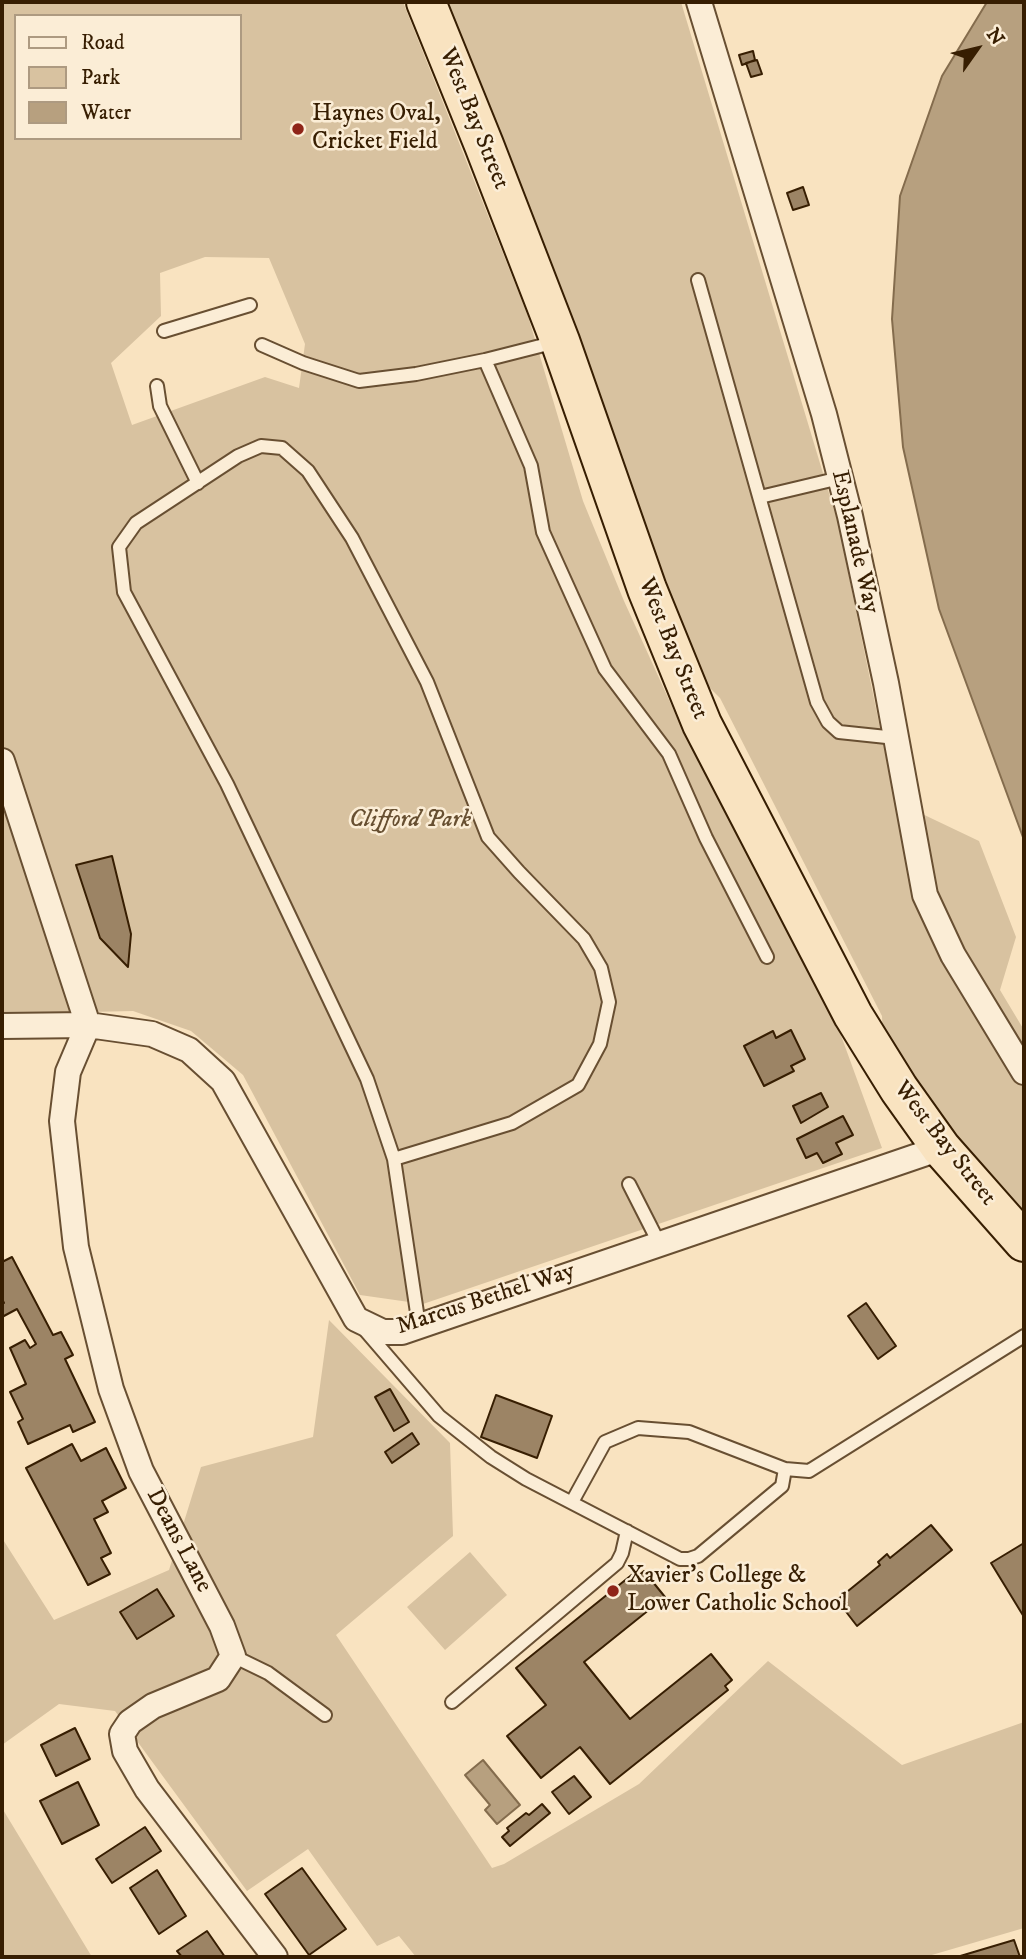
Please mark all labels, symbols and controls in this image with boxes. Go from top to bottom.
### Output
legend [14,14,242,140]
north arrow [942,14,1012,84]
text: N [981,24,1009,50]
text: Road [81,30,125,56]
street label: West Bay Street [432,44,514,194]
text: Park [81,65,120,91]
text: Water [81,100,131,126]
place label: Haynes Oval, Cricket Field [312,101,441,157]
marker: Haynes Oval, Cricket Field [290,121,306,137]
street label: Esplanade Way [824,468,884,616]
street label: West Bay Street [631,574,713,724]
park label: Clifford Park [349,807,471,835]
street label: West Bay Street [886,1076,1002,1212]
street label: Marcus Bethel Way [393,1258,579,1342]
street label: Deans Lane [139,1484,217,1598]
place label: Xavier's College & Lower Catholic School [627,1563,848,1619]
marker: Xavier's College & Lower Catholic School [605,1583,621,1599]

